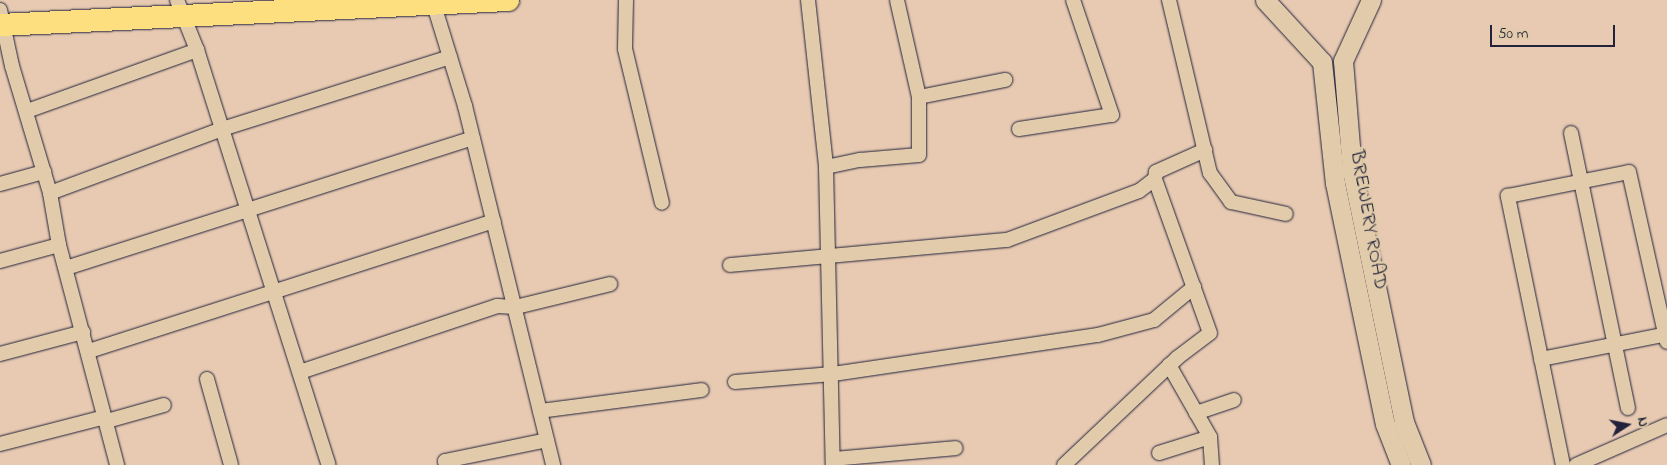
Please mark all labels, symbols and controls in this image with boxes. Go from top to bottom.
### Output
scale bar [1492,15,1617,47]
text: 50 m [1498,23,1528,45]
street label: BREWERY ROAD [1344,149,1392,291]
north arrow [1602,400,1652,450]
text: N [1631,415,1653,429]

